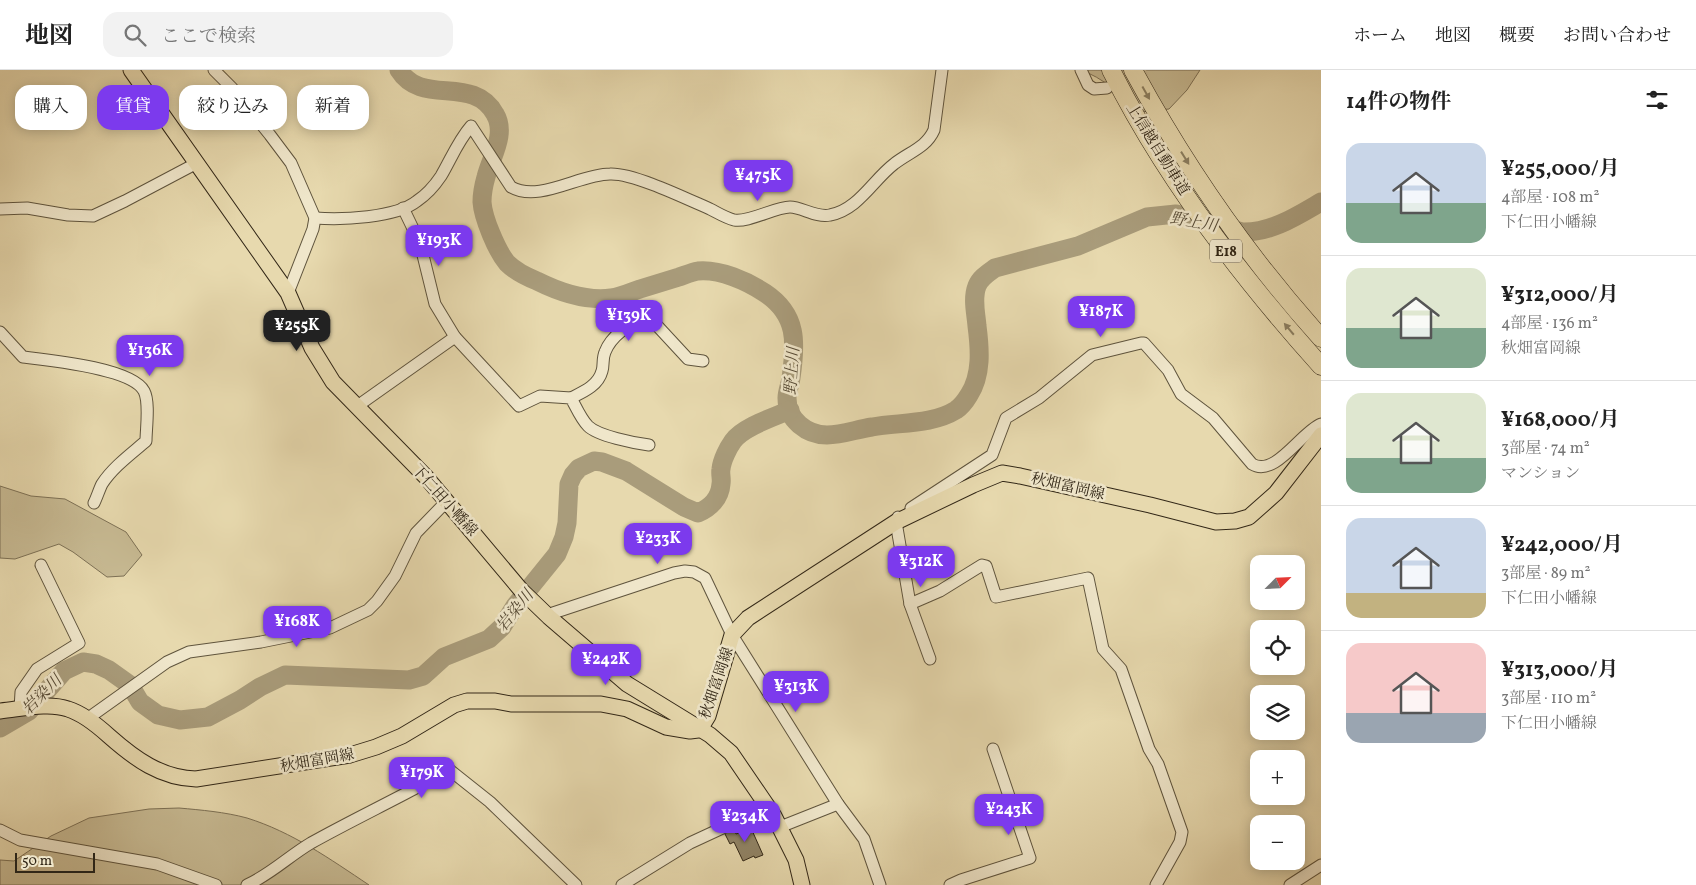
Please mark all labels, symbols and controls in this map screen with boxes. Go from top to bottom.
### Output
search box [103,12,453,57]
text: 地図 [25,20,73,54]
icon: search [121,21,149,49]
text: ここで検索 [161,24,256,50]
text: ホーム [1353,24,1407,49]
text: 地図 [1435,24,1471,49]
text: 概要 [1499,24,1535,49]
text: お問い合わせ [1563,24,1671,49]
chip: 購入 [15,85,87,130]
chip: 賃貸 [97,85,169,130]
chip: 絞り込み [179,85,287,130]
chip: 新着 [297,85,369,130]
one-way arrow [1142,86,1150,101]
icon: filters [1643,86,1671,114]
text: 14件の物件 [1346,88,1451,117]
street label: 上信越自動車道 [1120,100,1193,200]
one-way arrow [1180,151,1190,165]
text: ¥255,000/月 [1501,155,1620,184]
pin: ¥475K [723,160,793,202]
icon: home [1386,163,1446,223]
text: ¥475K [735,165,781,187]
text: 4部屋 · 108 m² [1501,187,1599,209]
water label: 野上川 [1168,208,1221,238]
text: 下仁田小幡線 [1501,212,1597,234]
pin: ¥193K [404,224,474,267]
text: ¥193K [417,230,461,252]
road number: E18 [1210,240,1242,262]
text: ¥312,000/月 [1501,281,1619,310]
icon: home [1386,288,1446,348]
pin: ¥187K [1066,296,1136,338]
pin: ¥139K [594,300,664,342]
text: ¥187K [1079,301,1123,323]
text: ¥139K [607,305,651,327]
pin: ¥255K [262,310,332,352]
text: 4部屋 · 136 m² [1501,313,1598,335]
text: ¥255K [274,315,320,337]
one-way arrow [1283,323,1294,336]
pin: ¥136K [115,334,185,377]
text: 秋畑富岡線 [1501,338,1581,360]
text: ¥136K [127,340,173,362]
water label: 野上川 [780,344,806,396]
text: ¥168,000/月 [1501,406,1620,435]
icon: home [1386,413,1446,473]
text: 3部屋 · 74 m² [1501,438,1590,460]
street label: 下仁田小幡線 [406,461,482,541]
text: マンション [1501,463,1580,485]
street label: 秋畑富岡線 [1029,469,1107,506]
pin: ¥233K [623,522,693,565]
text: ¥233K [635,528,681,550]
text: ¥242,000/月 [1501,531,1623,560]
icon: home [1386,538,1446,598]
pin: ¥312K [886,546,956,588]
text: ¥312K [899,551,943,573]
north arrow [1250,555,1305,610]
map controls [1250,555,1305,870]
text: 3部屋 · 89 m² [1501,563,1590,585]
water label: 岩染川 [492,584,540,637]
text: 下仁田小幡線 [1501,588,1597,610]
pin: ¥168K [262,606,332,648]
text: ¥168K [274,611,320,633]
button: locate [1250,620,1305,675]
pin: ¥242K [571,644,641,686]
street label: 秋畑富岡線 [695,645,740,722]
text: ¥242K [582,649,630,671]
text: ¥313,000/月 [1501,656,1618,685]
icon: home [1386,663,1446,723]
water label: 岩染川 [18,669,69,720]
pin: ¥313K [761,670,831,713]
text: ¥313K [774,676,818,698]
button: layers [1250,685,1305,740]
text: 3部屋 · 110 m² [1501,688,1596,710]
text: 下仁田小幡線 [1501,713,1597,735]
street label: 秋畑富岡線 [278,745,356,778]
button: + [1250,750,1305,805]
pin: ¥179K [387,756,457,799]
text: ¥179K [400,762,444,784]
pin: ¥243K [974,794,1044,836]
text: ¥243K [985,799,1033,821]
pin: ¥234K [710,800,780,843]
text: ¥234K [721,806,769,828]
button: − [1250,815,1305,870]
scale bar [15,850,95,873]
text: 50 m [22,852,52,871]

